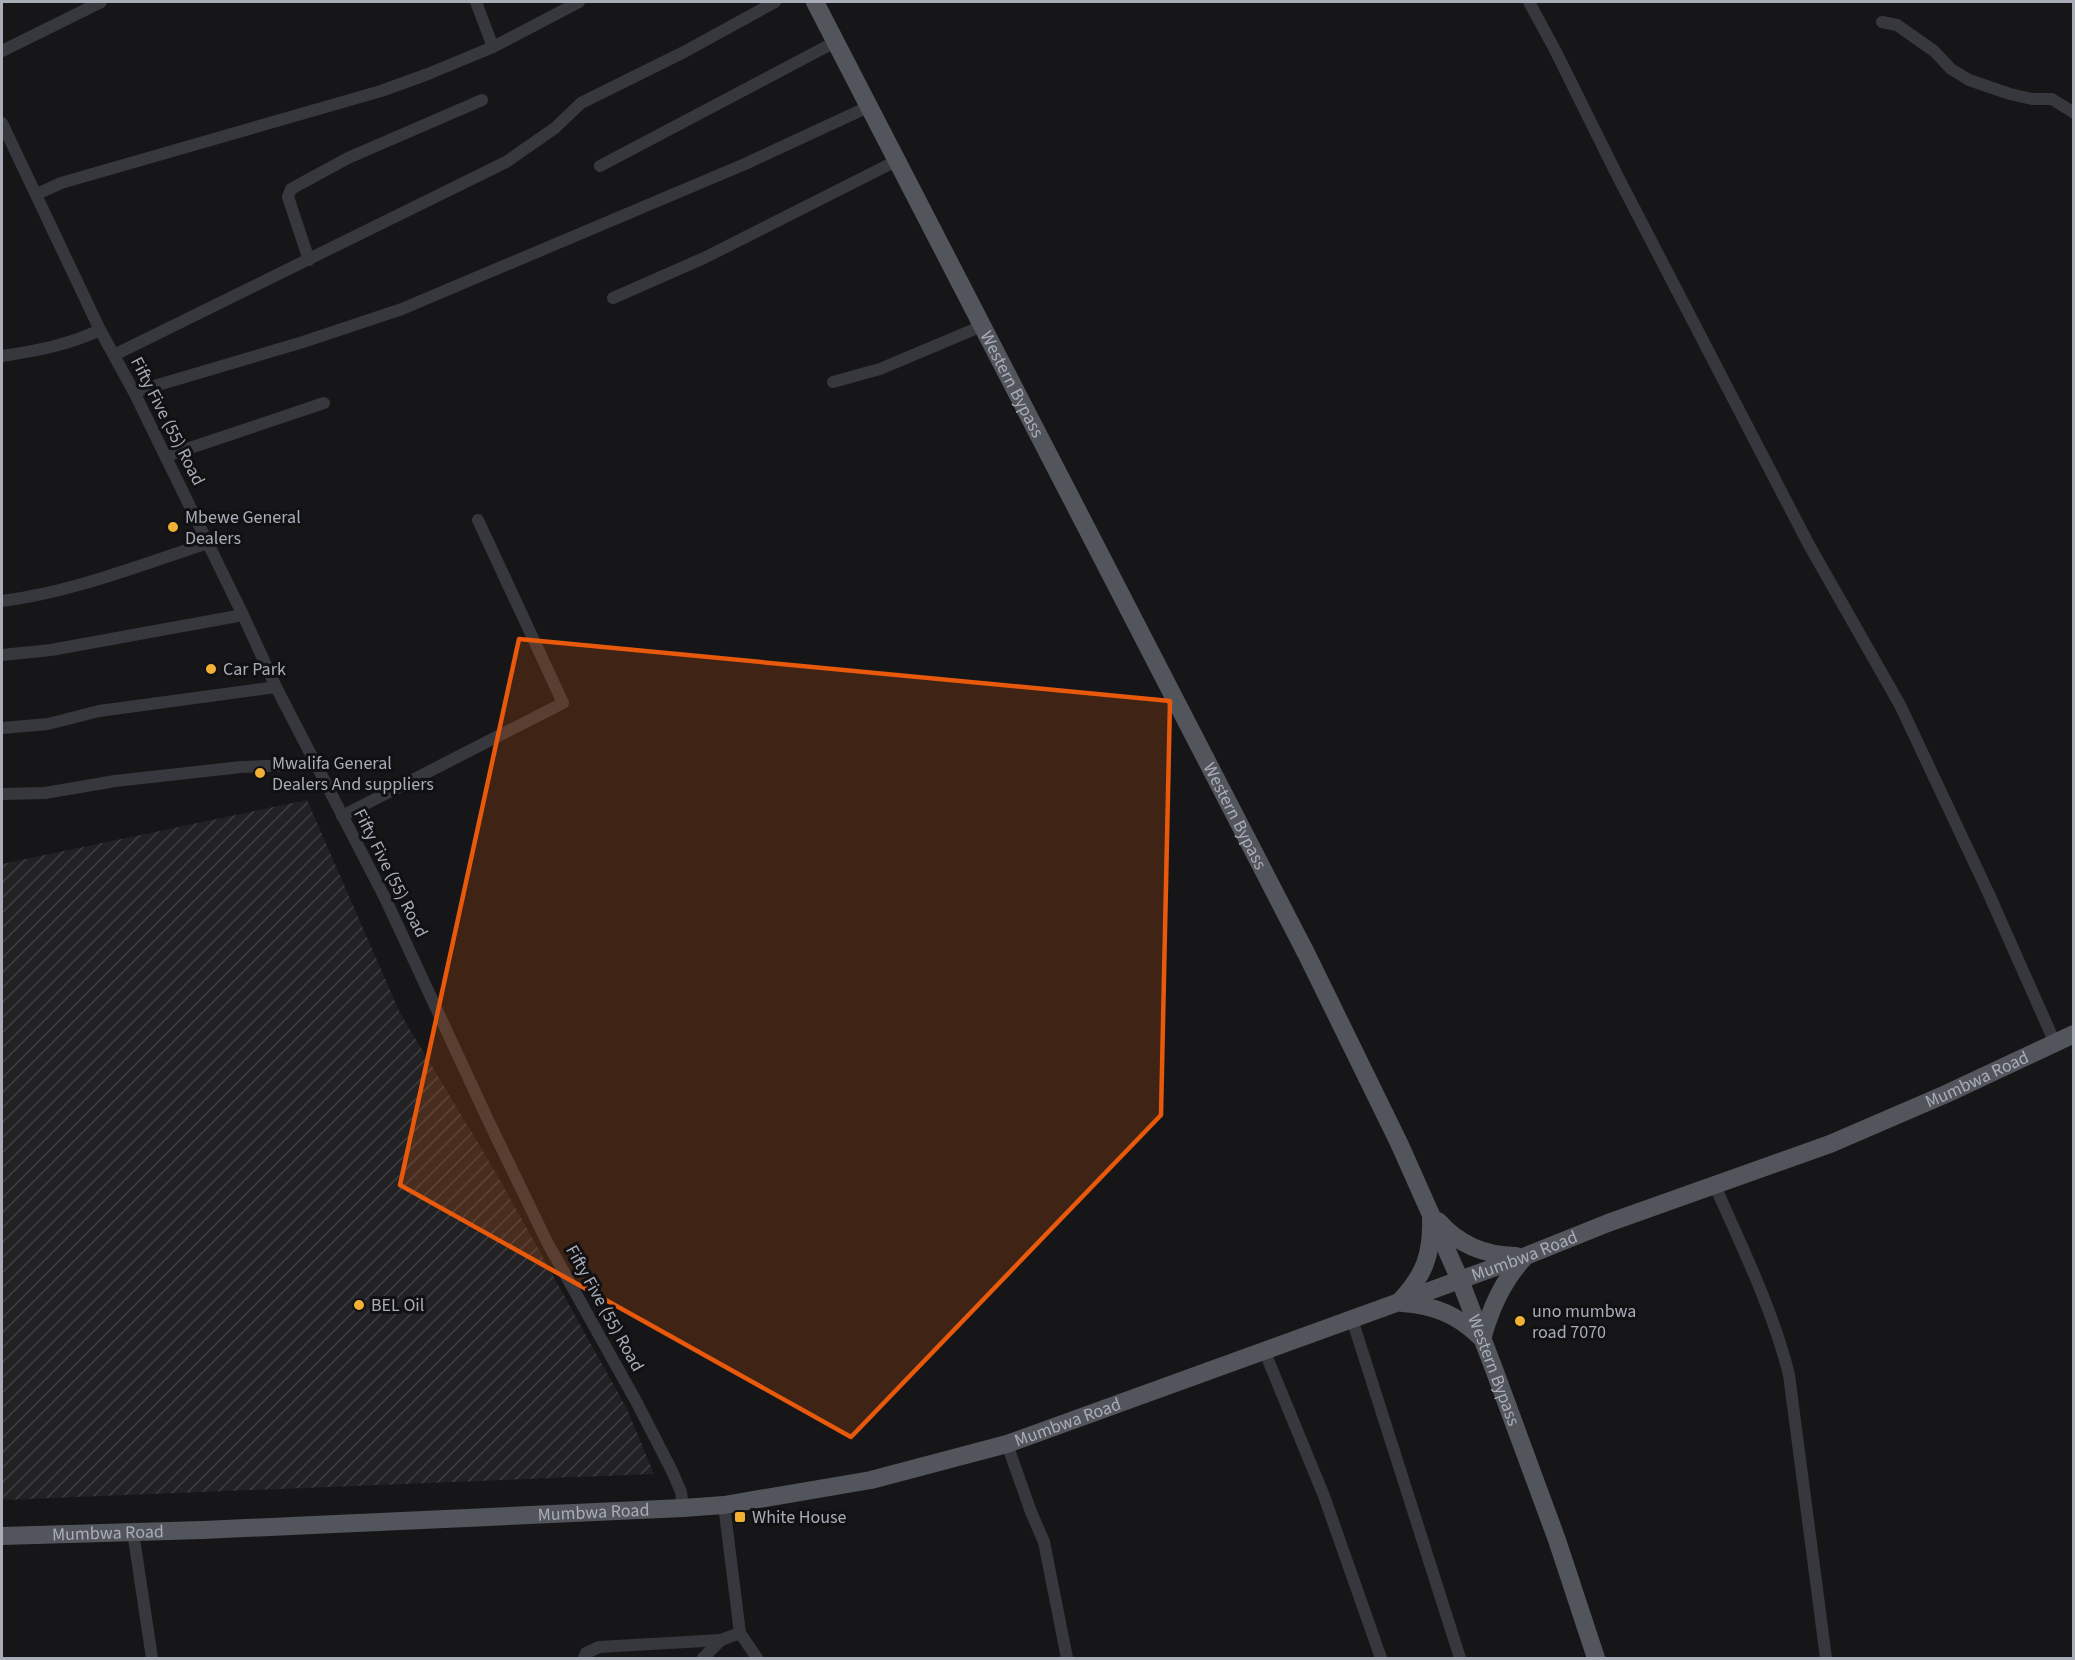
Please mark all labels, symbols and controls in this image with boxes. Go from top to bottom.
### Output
street label: Western Bypass [974,326,1050,442]
street label: Fifty Five (55) Road [124,353,211,490]
place label: Mbewe General Dealers [185,505,301,551]
marker: Mbewe General Dealers [166,520,180,534]
place label: Car Park [223,657,286,682]
marker: Car Park [204,662,218,676]
place label: Mwalifa General Dealers And suppliers [272,751,434,797]
street label: Western Bypass [1197,758,1273,874]
marker: Mwalifa General Dealers And suppliers [253,766,267,780]
street label: Fifty Five (55) Road [347,805,434,942]
street label: Mumbwa Road [1921,1045,2033,1115]
street label: Mumbwa Road [1468,1225,1581,1288]
street label: Fifty Five (55) Road [559,1240,650,1376]
place label: BEL Oil [371,1293,424,1318]
marker: BEL Oil [352,1298,366,1312]
place label: uno mumbwa road 7070 [1532,1299,1636,1345]
street label: Western Bypass [1461,1311,1526,1429]
marker: uno mumbwa road 7070 [1513,1314,1527,1328]
street label: Mumbwa Road [1011,1392,1125,1453]
street label: Mumbwa Road [537,1498,650,1528]
place label: White House [752,1505,847,1530]
marker: White House [733,1510,747,1524]
street label: Mumbwa Road [52,1519,164,1547]

